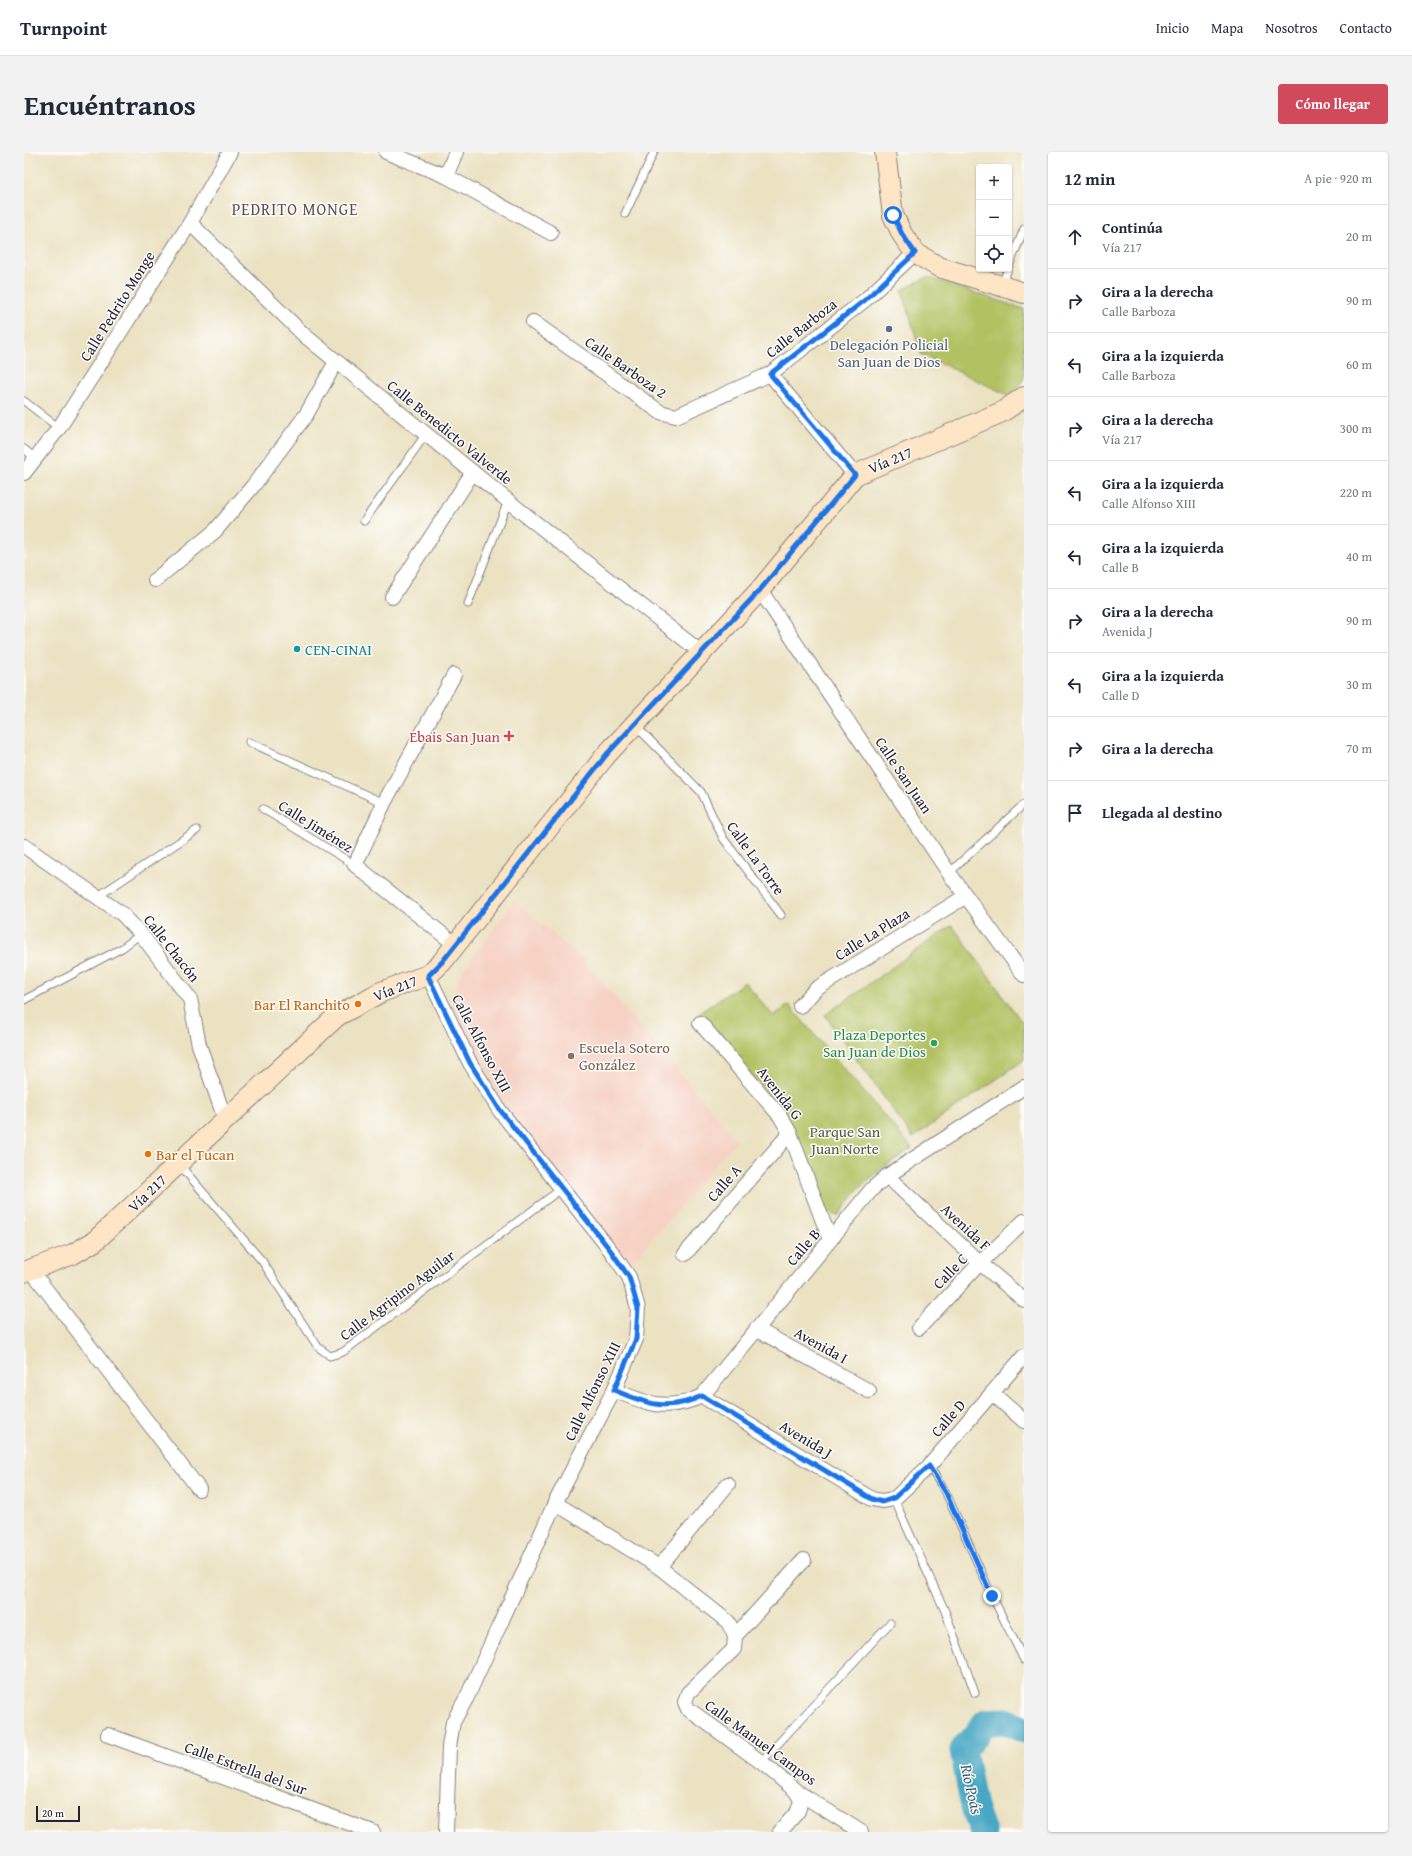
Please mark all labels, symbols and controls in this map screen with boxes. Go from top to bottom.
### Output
text: Turnpoint [20,14,107,42]
text: Inicio [1156,18,1189,38]
text: Mapa [1211,18,1243,38]
text: Nosotros [1265,18,1318,38]
text: Contacto [1340,18,1392,38]
text: Encuéntranos [24,84,196,125]
button: Cómo llegar [1278,84,1388,124]
map controls [976,164,1012,272]
button: + [976,164,1012,200]
text: 12 min [1064,166,1115,191]
text: A pie · 920 m [1304,169,1372,188]
district label: PEDRITO MONGE [232,197,358,221]
button: − [976,200,1012,236]
route start [884,206,902,224]
text: Continúa [1102,217,1163,238]
icon: ahead [1064,226,1086,248]
text: 20 m [1346,227,1372,246]
button: locate [976,236,1012,272]
text: Vía 217 [1102,238,1142,257]
street label: Calle Pedrito Monge [75,247,159,365]
text: Gira a la derecha [1102,281,1213,302]
icon: right [1064,290,1086,312]
text: 90 m [1346,291,1372,310]
street label: Calle Barboza [761,294,841,362]
text: Calle Barboza [1102,302,1176,321]
marker: Delegación Policial San Juan de Dios [884,324,894,334]
street label: Calle Barboza 2 [581,331,671,403]
place label: Delegación Policial San Juan de Dios [830,334,948,372]
text: Gira a la izquierda [1102,345,1224,366]
icon: left [1064,354,1086,376]
text: 60 m [1346,355,1372,374]
text: Calle Barboza [1102,366,1176,385]
street label: Calle Benedicto Valverde [383,375,517,489]
text: Gira a la derecha [1102,409,1213,430]
icon: right [1064,418,1086,440]
text: 300 m [1340,419,1372,438]
text: Vía 217 [1102,430,1142,449]
street label: Vía 217 [865,441,915,479]
text: Gira a la izquierda [1102,473,1224,494]
icon: left [1064,482,1086,504]
text: 220 m [1340,483,1372,502]
text: Calle Alfonso XIII [1102,494,1196,513]
text: Gira a la izquierda [1102,537,1224,558]
icon: left [1064,546,1086,568]
text: 40 m [1346,547,1372,566]
text: Calle B [1102,558,1139,577]
text: Gira a la derecha [1102,601,1213,622]
icon: right [1064,610,1086,632]
text: 90 m [1346,611,1372,630]
text: Avenida J [1102,622,1153,641]
place label: CEN-CINAI [305,639,372,660]
marker: CEN-CINAI [292,644,302,654]
text: Gira a la izquierda [1102,665,1224,686]
icon: left [1064,674,1086,696]
text: 30 m [1346,675,1372,694]
text: Calle D [1102,686,1139,705]
place label: Ebais San Juan [410,726,501,747]
marker: Ebais San Juan [503,730,515,742]
street label: Calle San Juan [871,732,938,818]
icon: right [1064,738,1086,760]
text: Gira a la derecha [1102,738,1213,759]
text: 70 m [1346,739,1372,758]
street label: Calle Jiménez [275,795,358,857]
icon: arrive [1064,802,1086,824]
text: Llegada al destino [1102,802,1222,823]
street label: Calle La Torre [722,817,790,899]
street label: Calle La Plaza [831,903,913,965]
street label: Calle Chacón [139,910,205,987]
street label: Vía 217 [370,970,420,1006]
street label: Calle Alfonso XIII [447,990,517,1096]
place label: Bar El Ranchito [254,994,350,1015]
marker: Bar El Ranchito [353,999,363,1009]
place label: Plaza Deportes San Juan de Dios [823,1024,926,1062]
place label: Escuela Sotero González [579,1037,670,1075]
marker: Plaza Deportes San Juan de Dios [929,1038,939,1048]
marker: Escuela Sotero González [566,1051,576,1061]
street label: Avenida G [753,1062,808,1124]
park label: Parque San Juan Norte [809,1121,881,1159]
place label: Bar el Tucan [156,1144,235,1165]
marker: Bar el Tucan [143,1149,153,1159]
street label: Calle A [702,1160,746,1206]
street label: Vía 217 [123,1169,171,1217]
street label: Avenida F [937,1199,995,1255]
street label: Calle B [781,1224,825,1270]
street label: Calle Agripino Aguilar [335,1245,459,1345]
street label: Calle C [928,1249,972,1293]
street label: Avenida I [790,1322,852,1368]
street label: Calle Alfonso XIII [559,1338,625,1444]
street label: Calle D [926,1395,970,1441]
street label: Avenida J [776,1415,837,1463]
route end [983,1587,1001,1605]
street label: Calle Manuel Campos [701,1694,821,1790]
street label: Calle Estrella del Sur [182,1736,310,1800]
water label: Río Poás [954,1761,989,1817]
scale bar [36,1804,80,1823]
text: 20 m [42,1805,64,1821]

